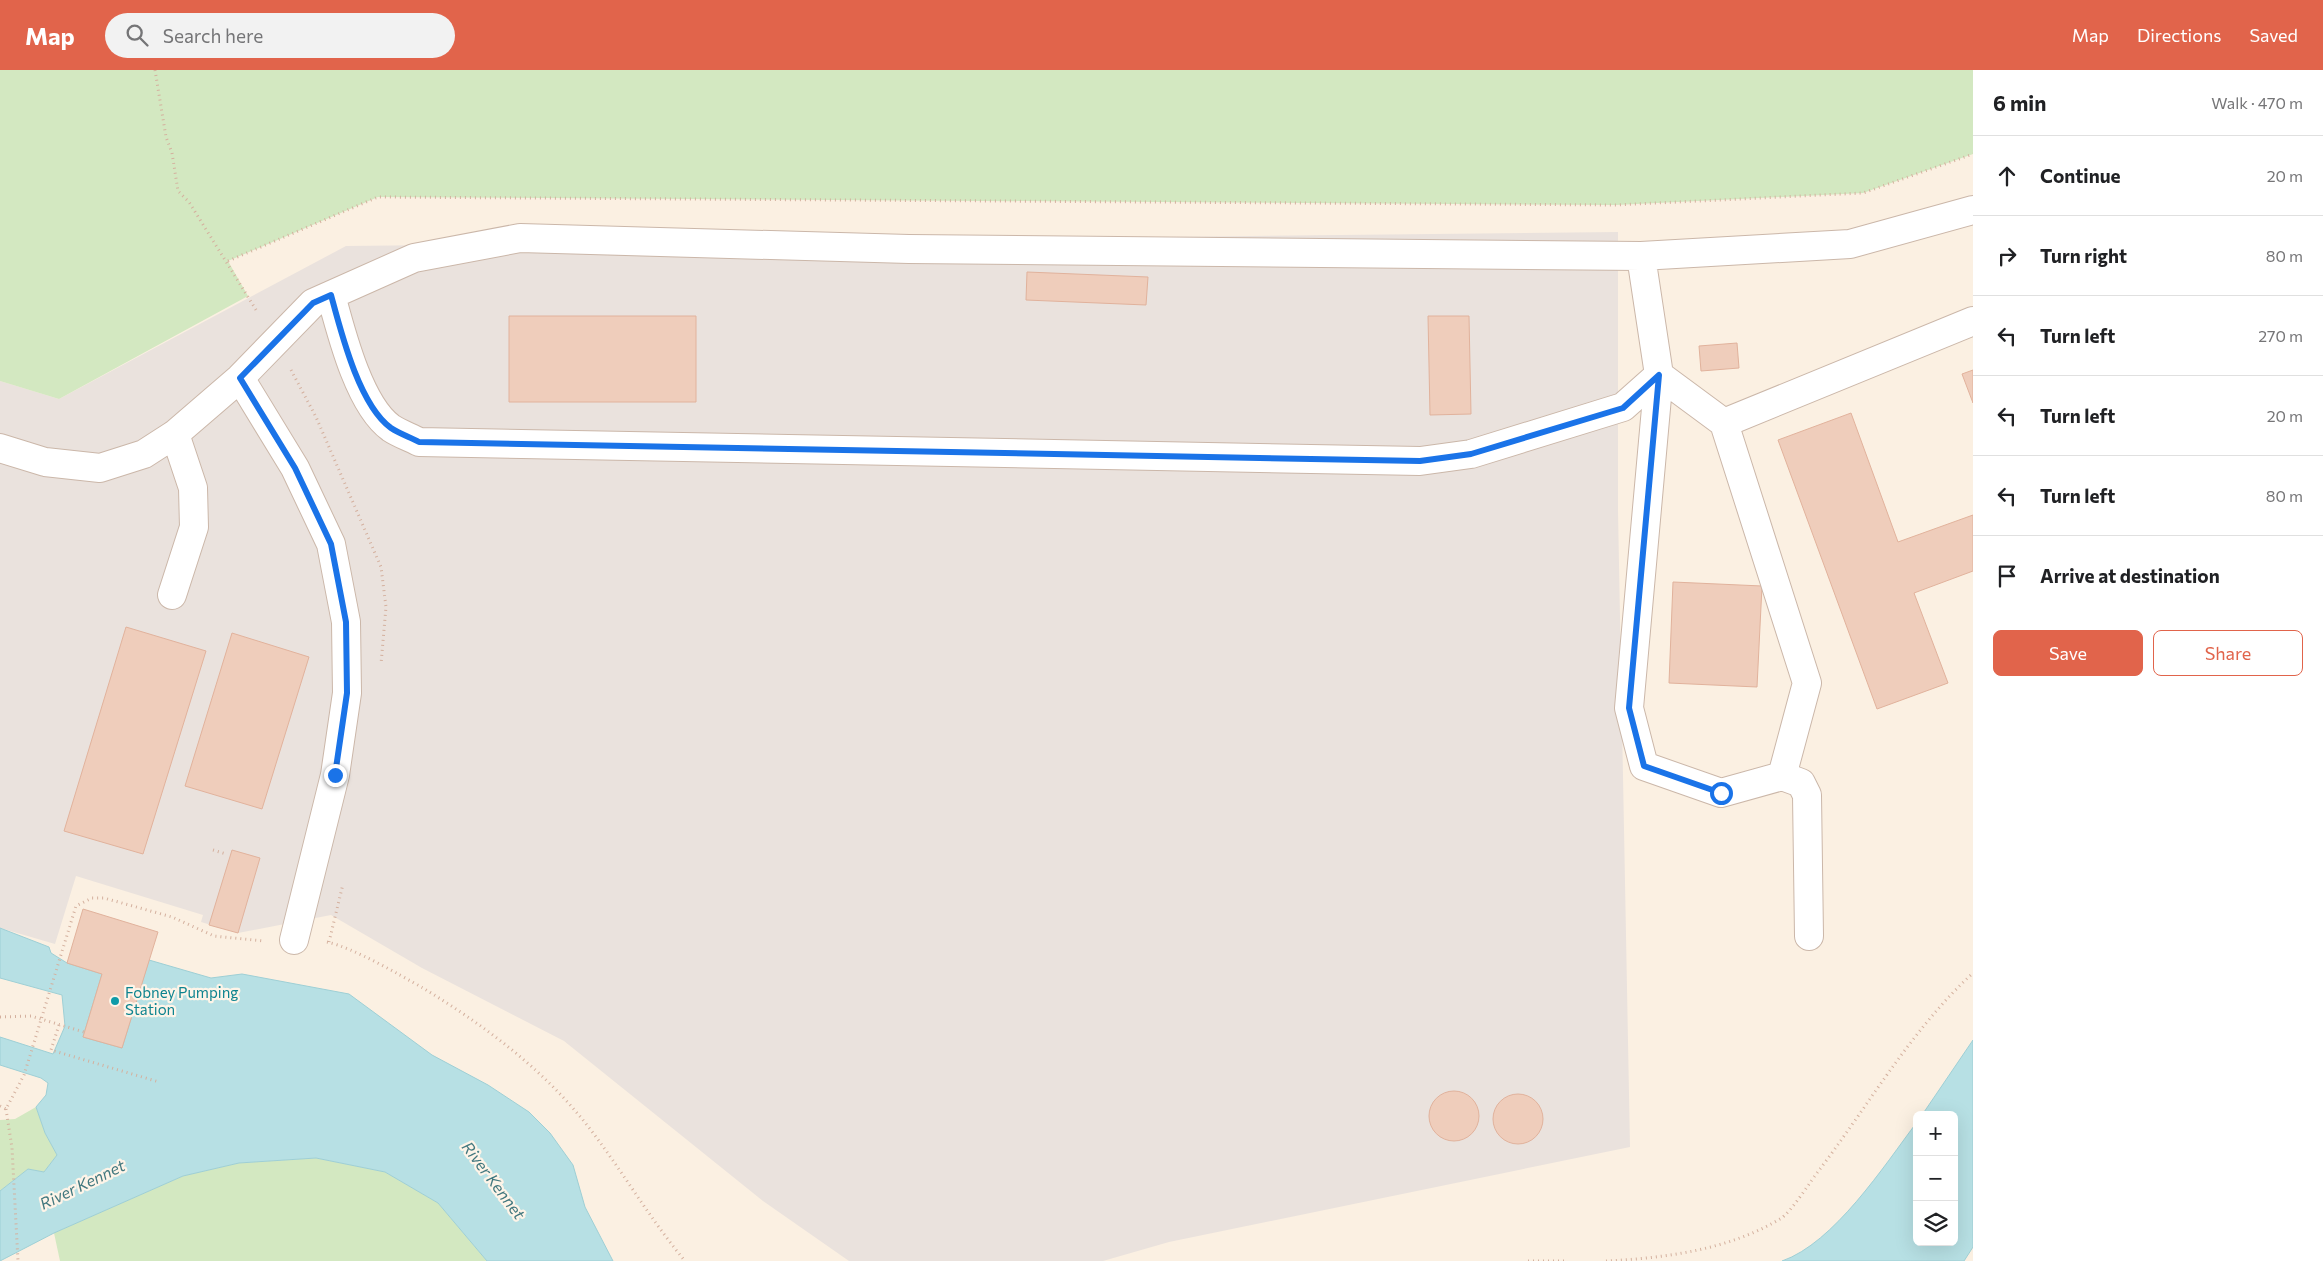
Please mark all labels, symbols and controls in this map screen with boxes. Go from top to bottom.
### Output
search box [105,13,455,58]
text: Map [25,21,75,50]
icon: search [123,21,151,49]
text: Search here [163,24,263,47]
text: Map [2072,24,2109,46]
text: Directions [2137,24,2221,46]
text: Saved [2249,24,2298,46]
text: 6 min [1993,90,2046,115]
text: Walk · 470 m [2211,93,2303,112]
icon: ahead [1993,162,2021,190]
text: Continue [2040,164,2120,187]
text: 20 m [2267,166,2303,185]
icon: right [1993,242,2021,270]
text: Turn right [2040,244,2127,267]
text: 80 m [2266,246,2303,265]
icon: left [1993,322,2021,350]
text: Turn left [2040,324,2115,347]
text: 270 m [2258,326,2303,345]
icon: left [1993,402,2021,430]
text: Turn left [2040,404,2115,427]
text: 20 m [2267,406,2303,425]
icon: left [1993,482,2021,510]
text: Turn left [2040,484,2115,507]
text: 80 m [2266,486,2303,505]
icon: arrive [1993,562,2021,590]
text: Arrive at destination [2040,564,2220,587]
button: Save [1993,630,2143,676]
button: Share [2153,630,2303,676]
route end [324,764,347,787]
route start [1710,782,1733,805]
place label: Fobney Pumping Station [125,983,238,1018]
marker: Fobney Pumping Station [109,995,121,1007]
map controls [1913,1111,1958,1246]
button: + [1913,1111,1958,1156]
water label: River Kennet [459,1137,530,1223]
water label: River Kennet [36,1155,128,1213]
button: − [1913,1156,1958,1201]
button: layers [1913,1201,1958,1246]

